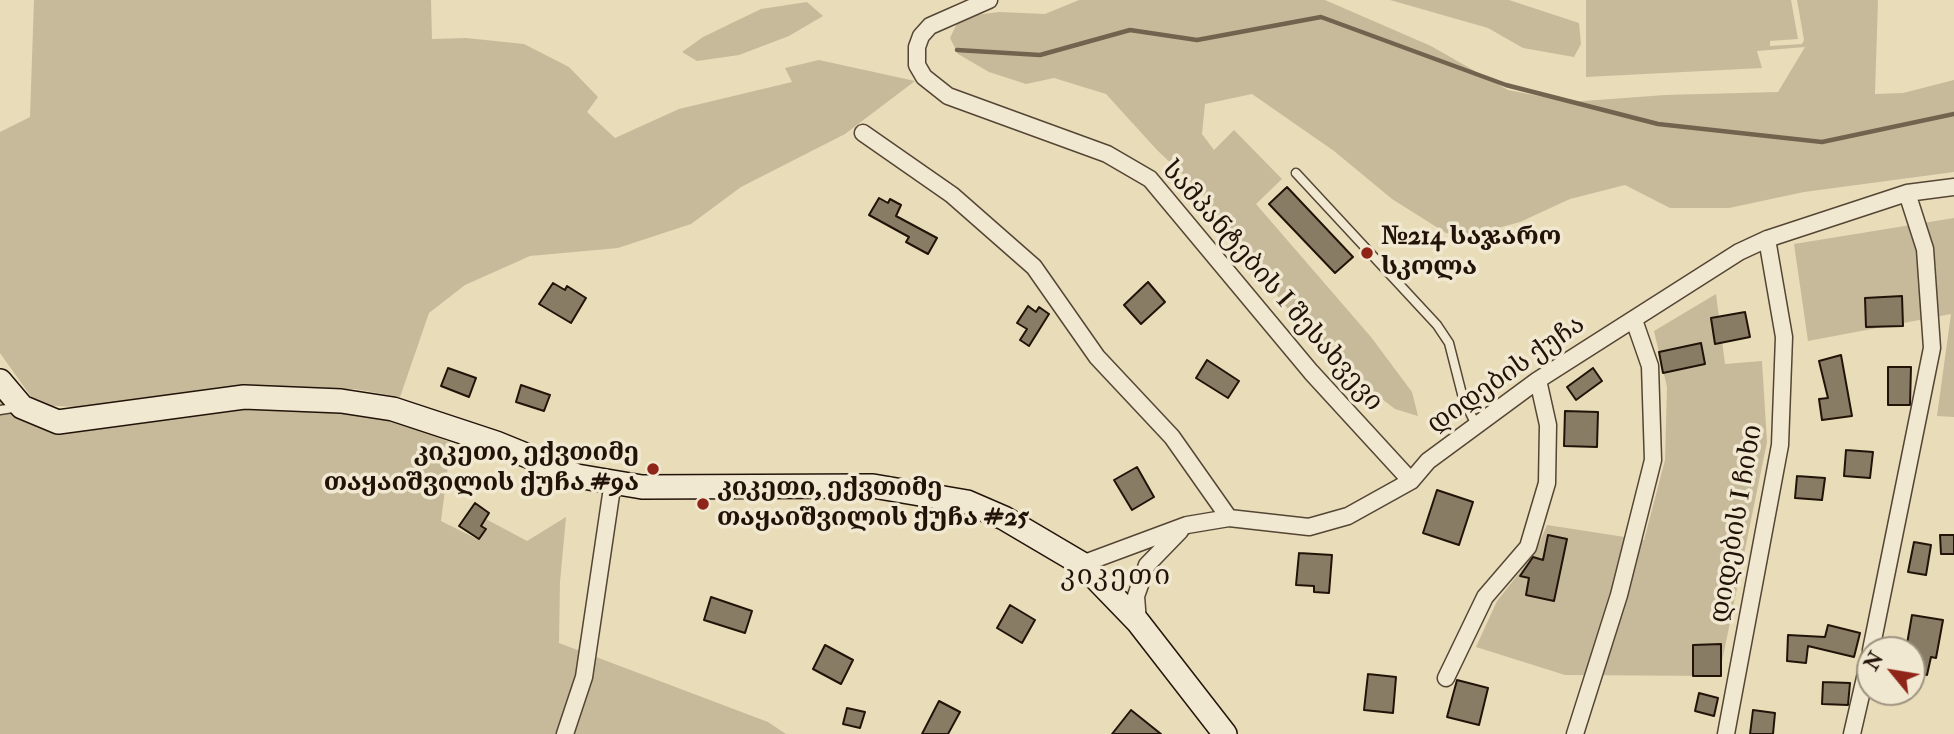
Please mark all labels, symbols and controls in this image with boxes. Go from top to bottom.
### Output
street label: სამპანტების I შესახვევი [1154,155,1388,419]
place label: №214 საჯარო სკოლა [1381,222,1561,284]
marker: №214 საჯარო სკოლა [1359,245,1375,261]
street label: დიდების ქუჩა [1422,310,1592,442]
street label: დიდების I ჩიხი [1705,422,1771,626]
place label: კიკეთი, ექვთიმე თაყაიშვილის ქუჩა #9ა [324,438,639,500]
marker: კიკეთი, ექვთიმე თაყაიშვილის ქუჩა #9ა [645,461,661,477]
place label: კიკეთი, ექვთიმე თაყაიშვილის ქუჩა #25 [717,473,1029,534]
marker: კიკეთი, ექვთიმე თაყაიშვილის ქუჩა #25 [695,496,711,512]
district label: კიკეთი [1061,561,1171,595]
north arrow [1856,636,1926,706]
text: N [1860,648,1889,675]

